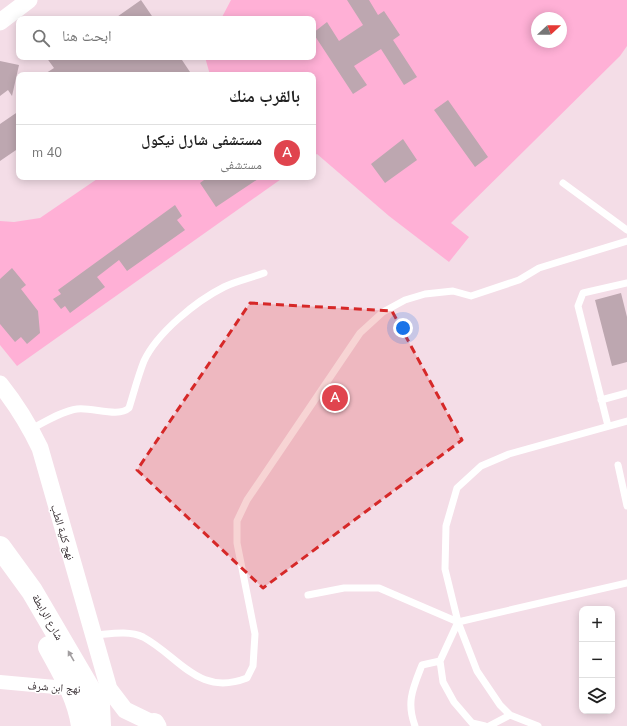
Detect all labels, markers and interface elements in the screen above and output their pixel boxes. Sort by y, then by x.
north arrow [531,12,567,48]
search box [16,16,316,60]
text: ابحث هنا [62,26,112,46]
icon: search [30,27,52,49]
text: بالقرب منك [229,85,300,108]
text: مستشفى شارل نيكول [141,130,262,150]
text: 40 m [32,144,62,162]
text: A [282,144,292,162]
text: مستشفى [220,156,262,174]
your location [393,318,413,338]
pin: A [322,383,348,413]
street label: نهج كلية الطب [47,503,78,562]
street label: شارع الرابطة [28,592,67,643]
map controls [579,606,615,714]
button: + [579,606,615,642]
button: − [579,642,615,678]
one-way arrow [67,650,74,662]
street label: نهج ابن شرف [27,678,81,697]
button: layers [579,678,615,714]

